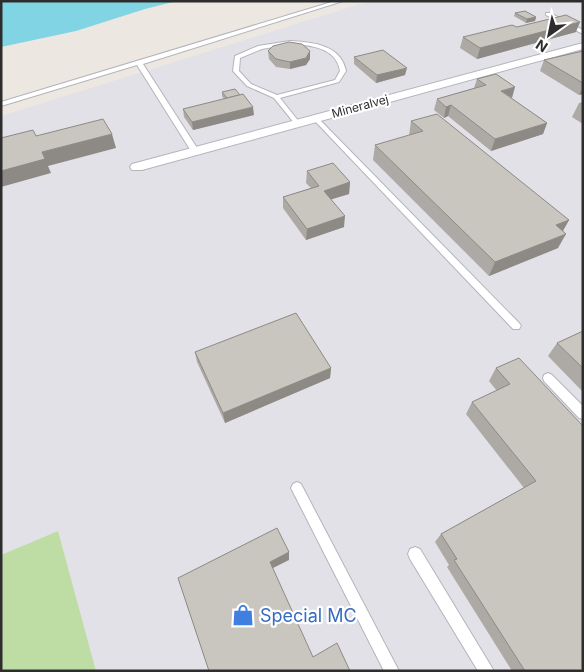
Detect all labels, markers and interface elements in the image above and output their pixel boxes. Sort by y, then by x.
north arrow [524,10,574,60]
text: N [533,36,551,56]
street label: Mineralvej [330,91,390,121]
shop icon: Special MC [230,602,256,628]
place label: Special MC [260,605,357,626]

